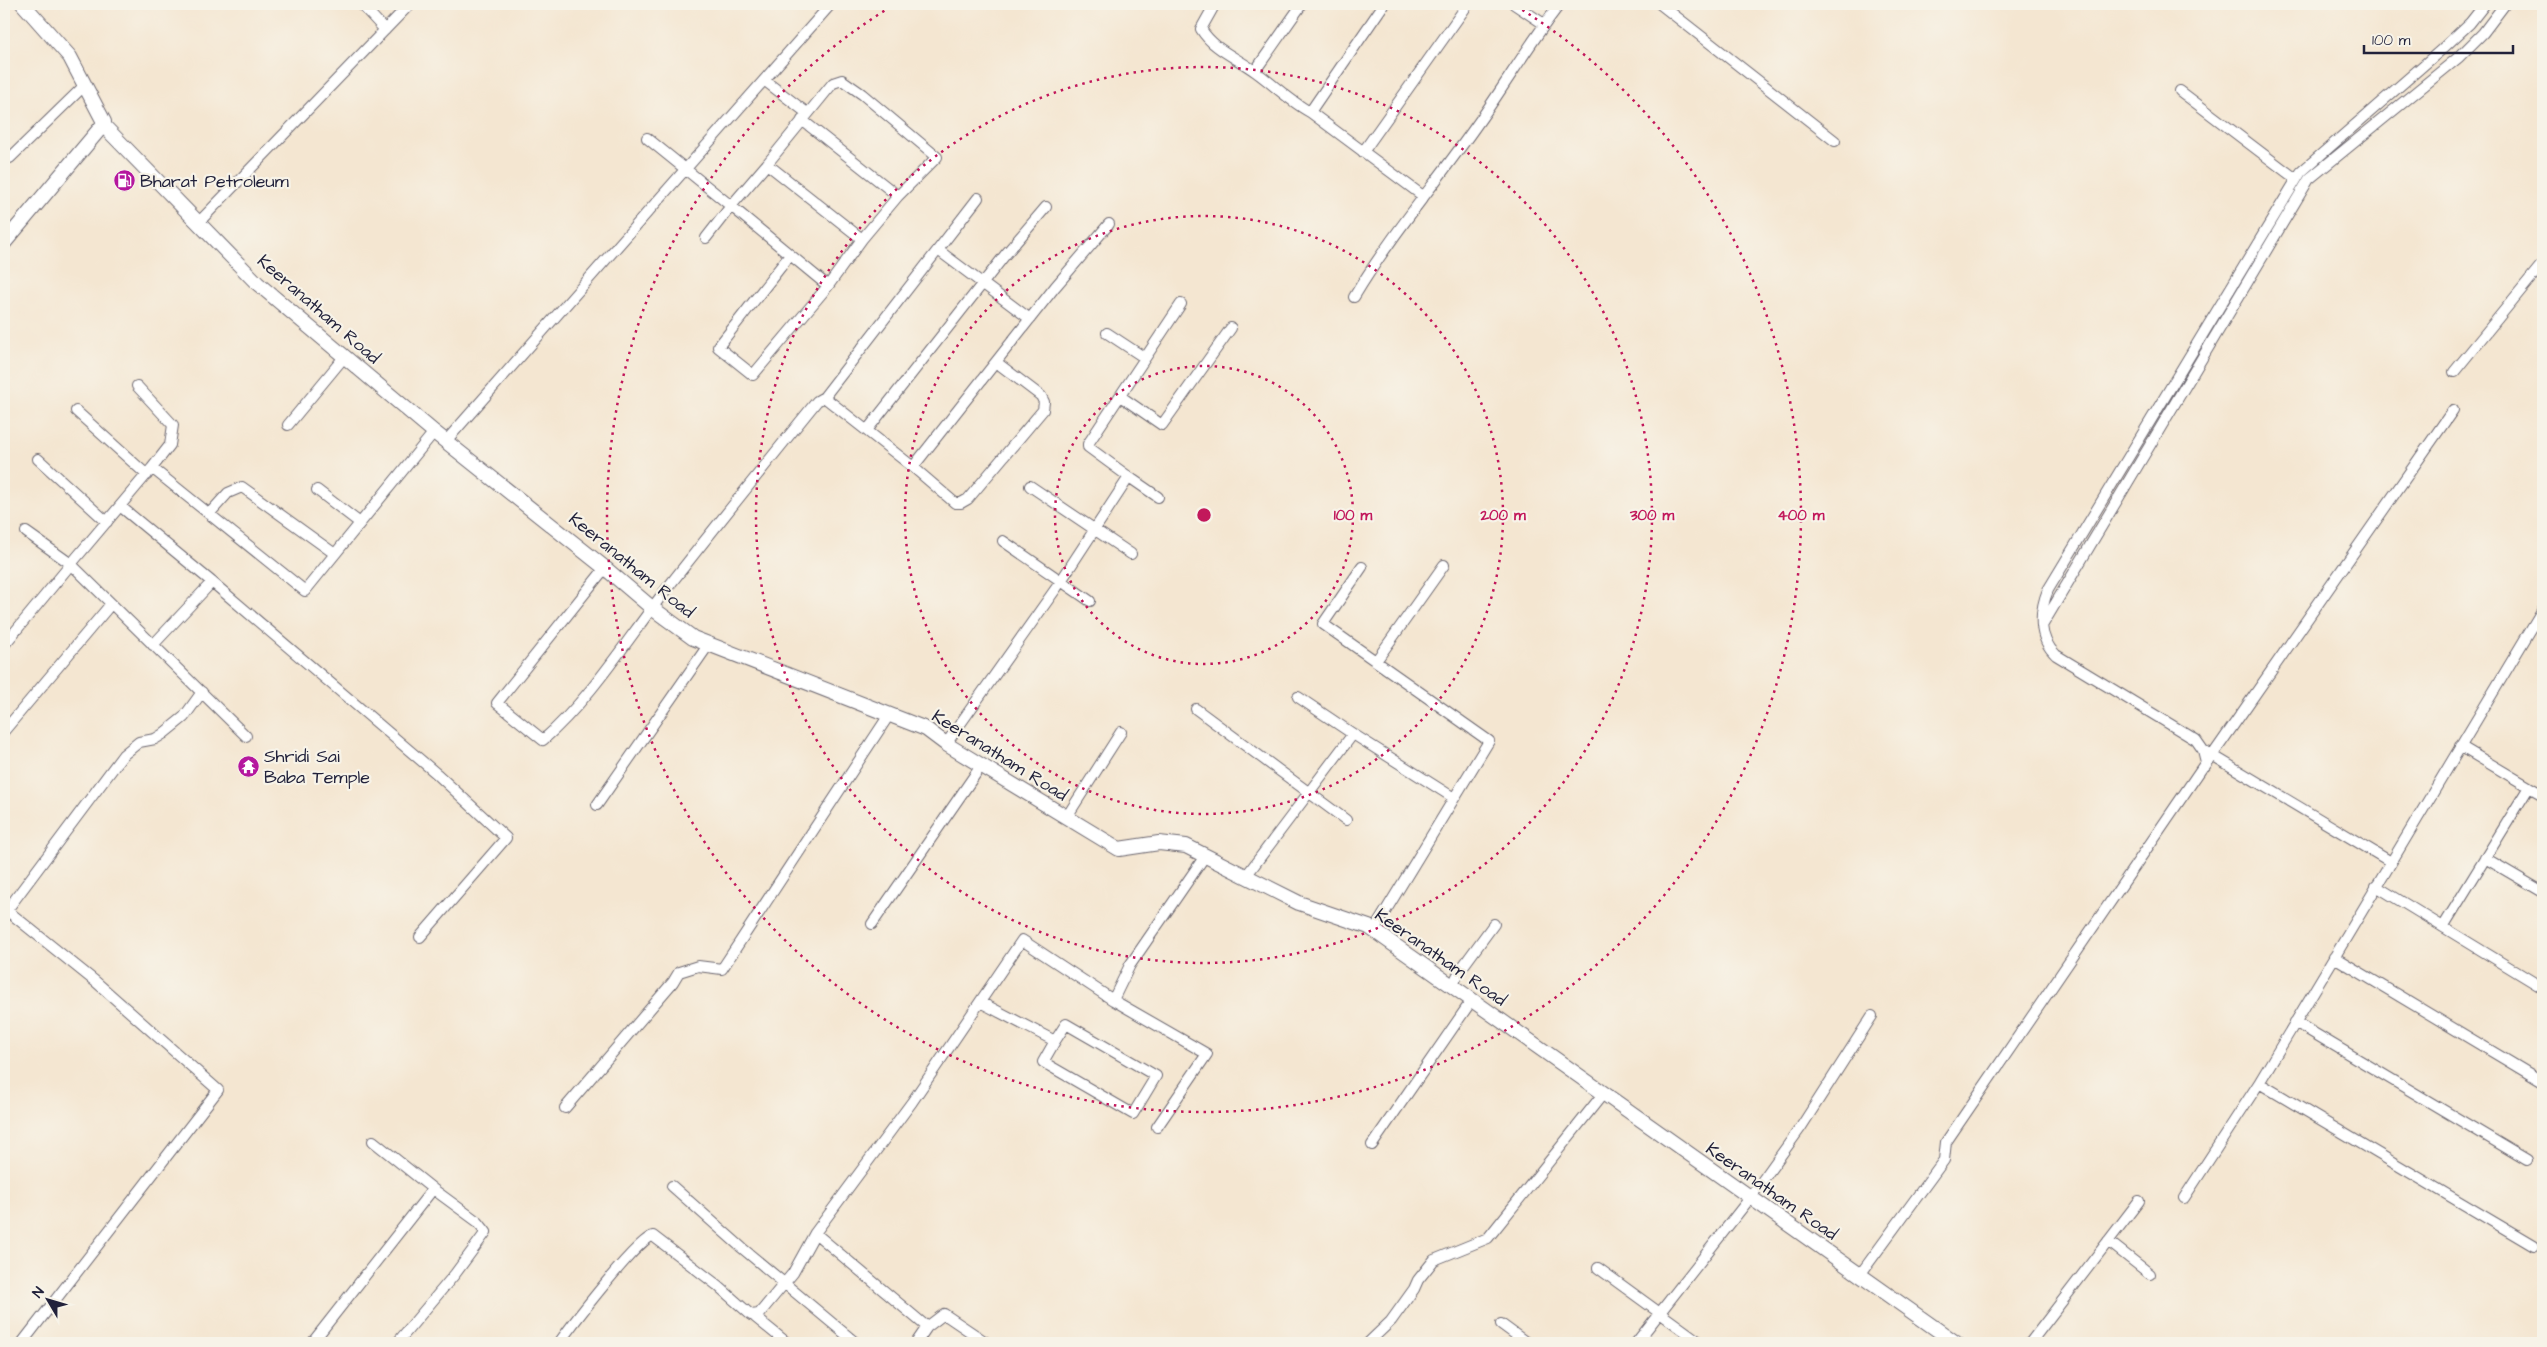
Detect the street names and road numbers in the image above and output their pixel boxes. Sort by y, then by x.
street label: Keeranatham Road [252,249,386,370]
street label: Keeranatham Road [563,507,700,624]
street label: Keeranatham Road [927,704,1072,807]
street label: Keeranatham Road [1370,903,1512,1012]
street label: Keeranatham Road [1701,1137,1843,1246]

